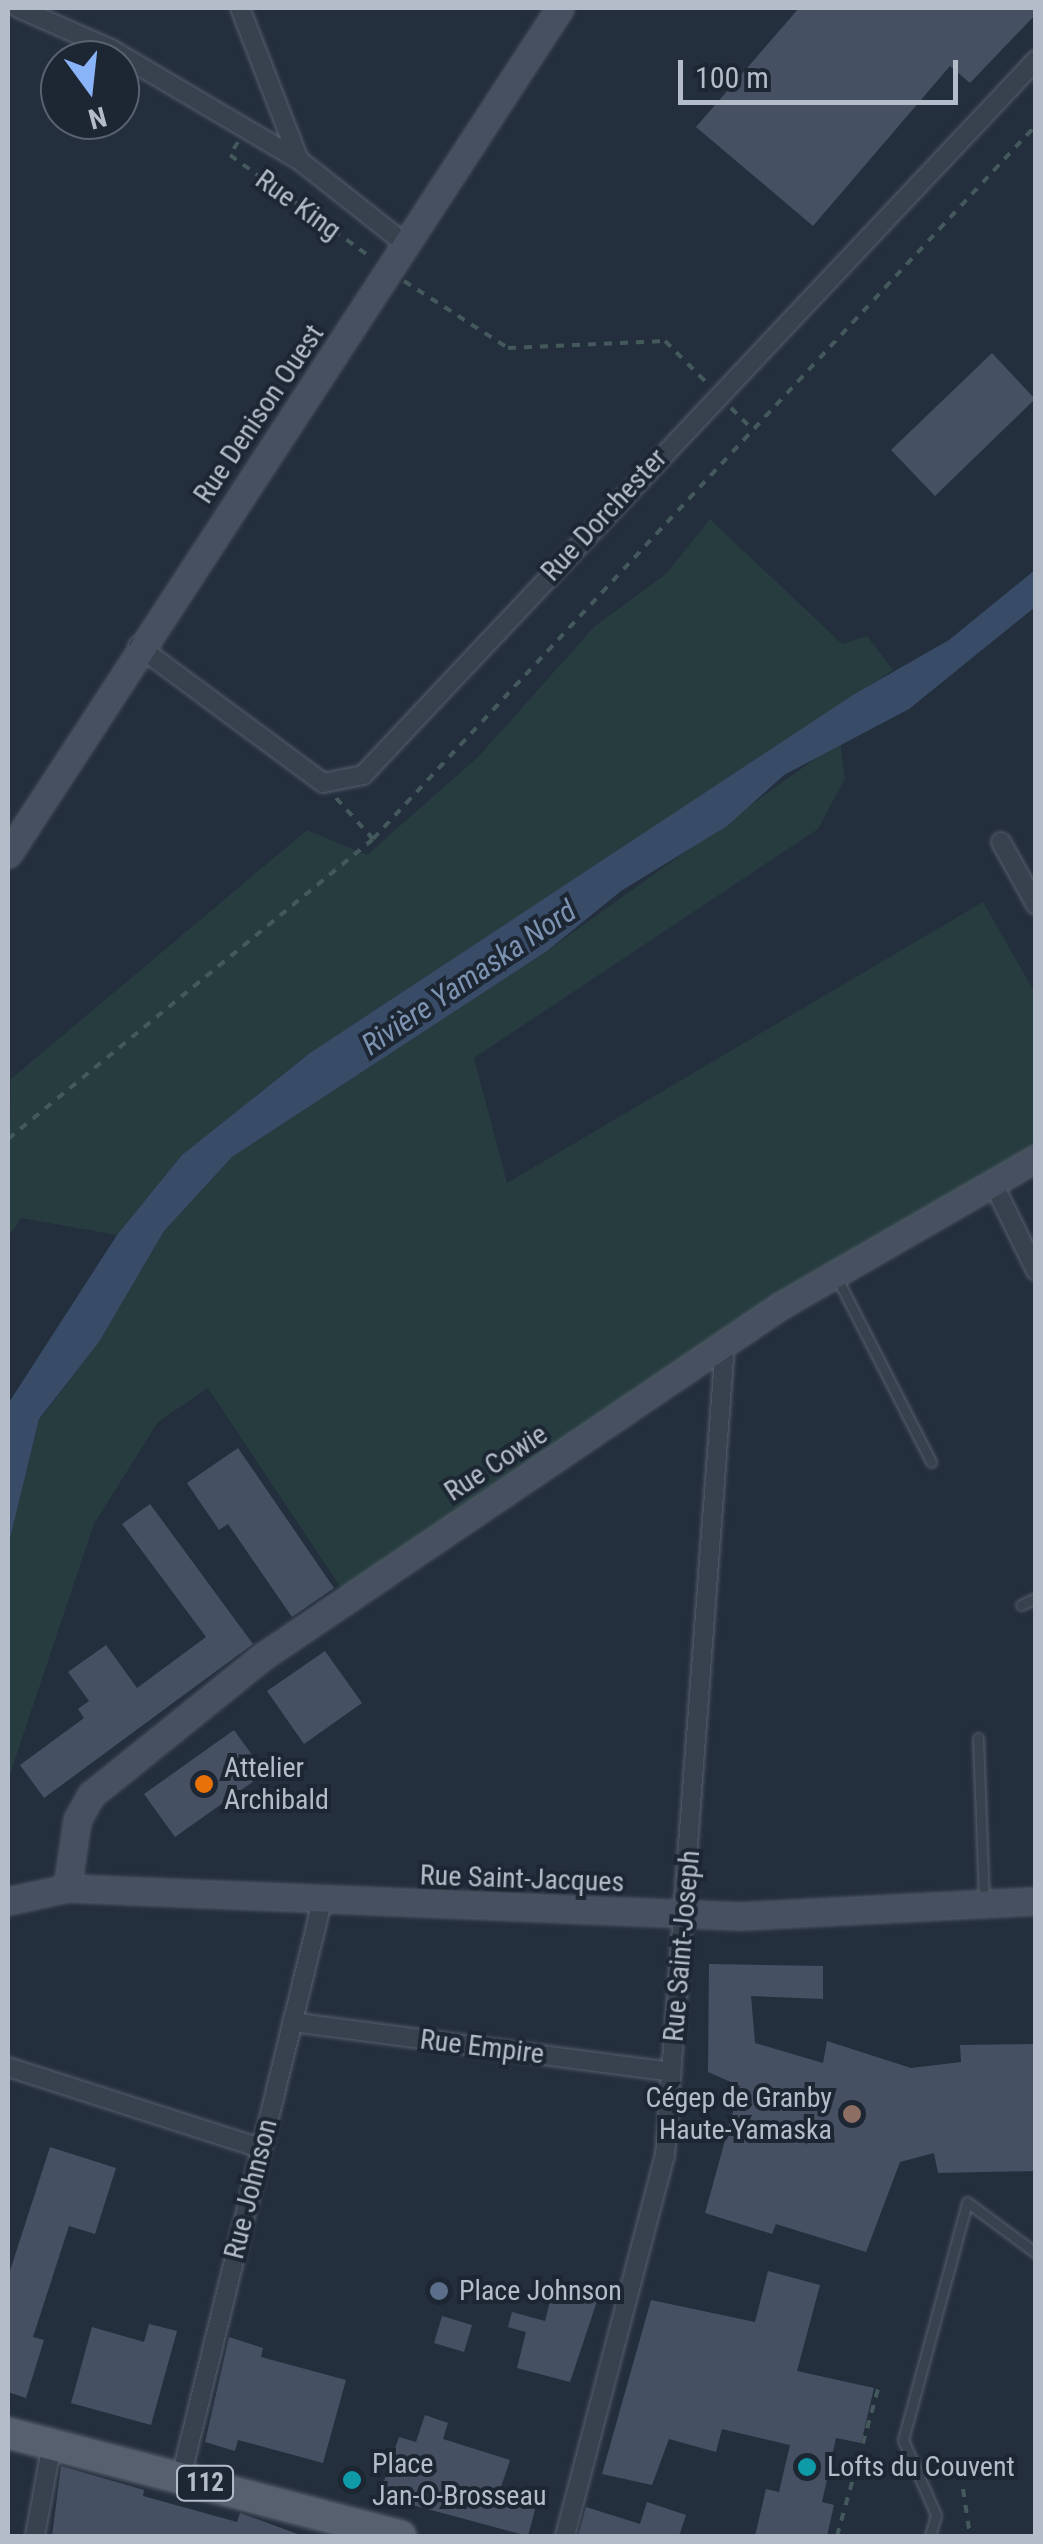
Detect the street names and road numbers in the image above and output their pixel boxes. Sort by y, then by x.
street label: Rue King [249,163,347,247]
street label: Rue Denison Ouest [187,318,331,510]
street label: Rue Dorchester [534,442,674,588]
street label: Rue Cowie [438,1417,554,1509]
street label: Rue Saint-Joseph [657,1849,707,2043]
street label: Rue Saint-Jacques [419,1859,625,1899]
street label: Rue Empire [418,2023,546,2071]
street label: Rue Johnson [217,2116,285,2262]
road number: 112 [175,2463,235,2503]

